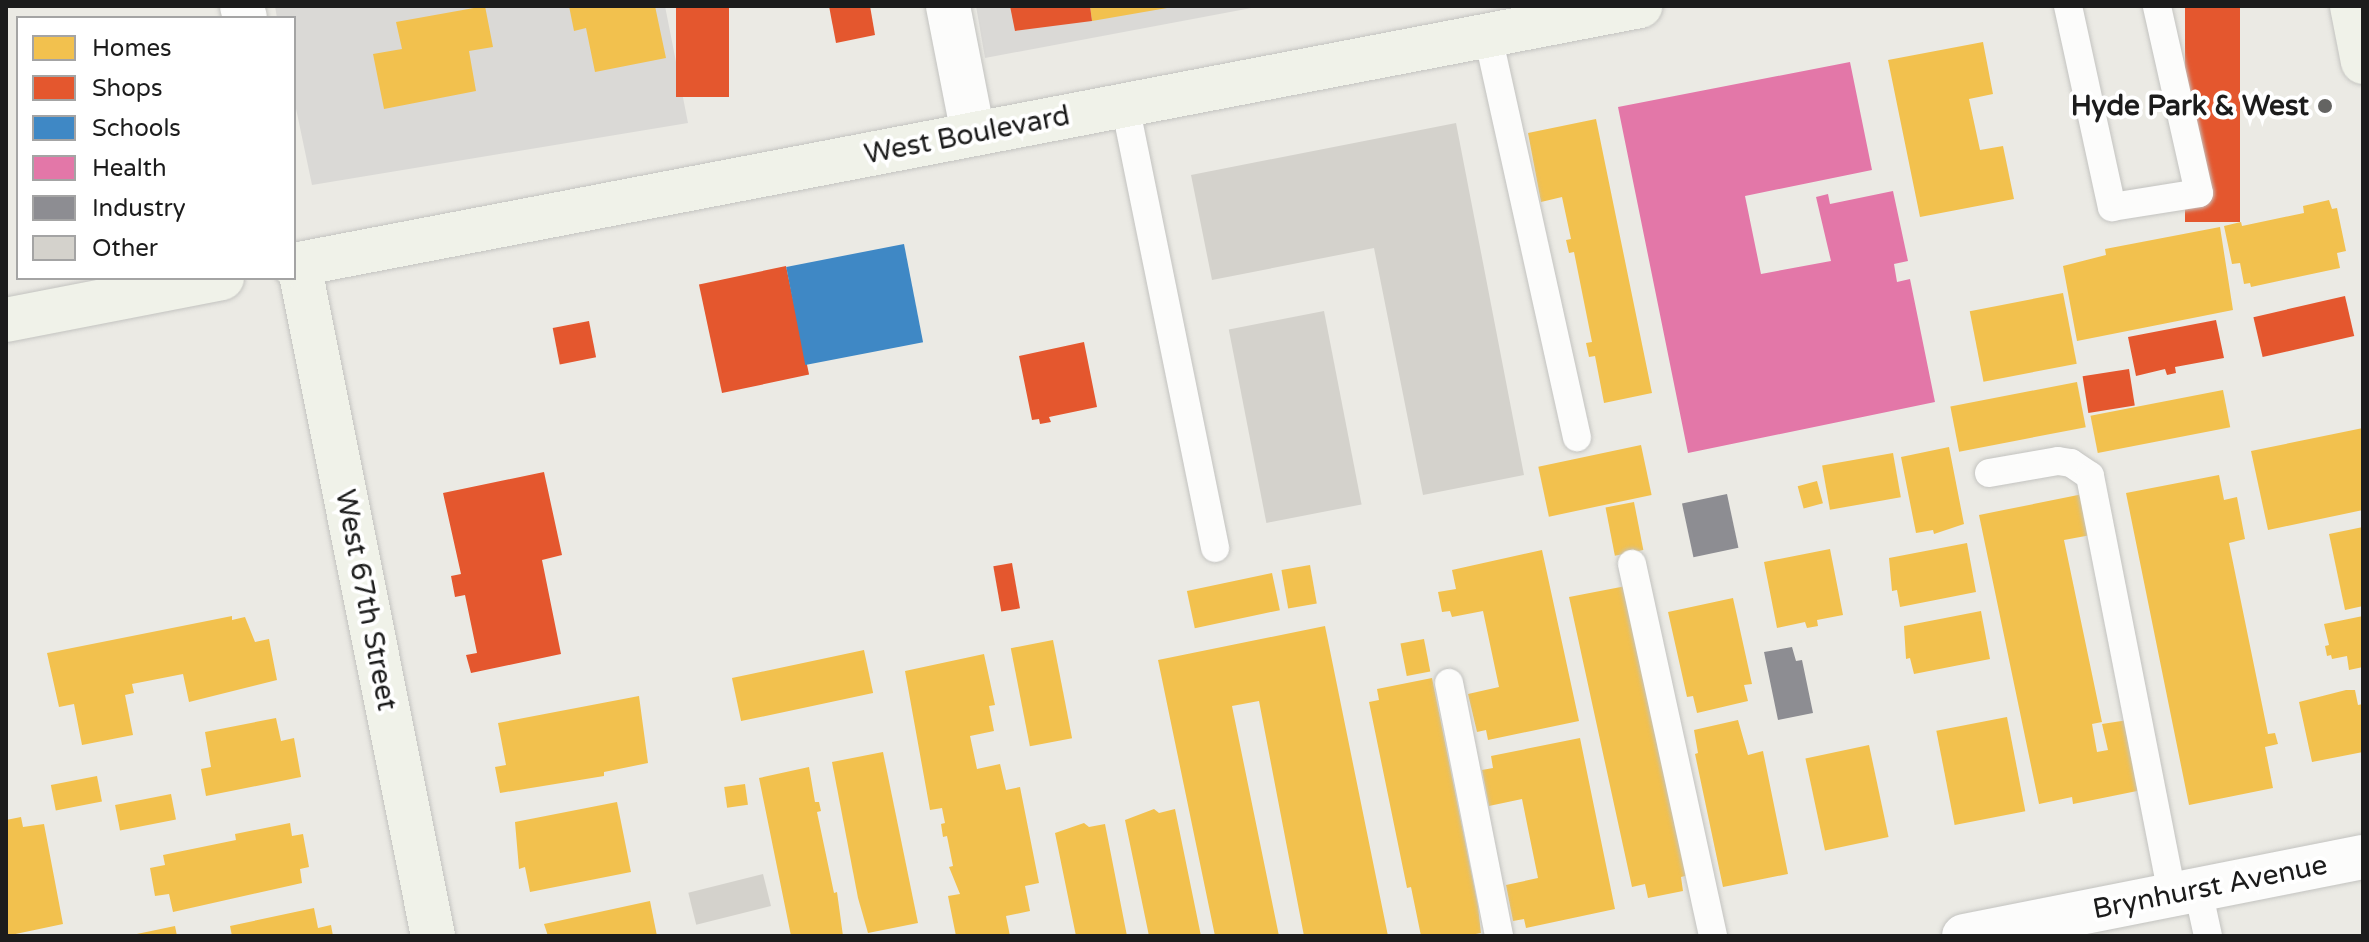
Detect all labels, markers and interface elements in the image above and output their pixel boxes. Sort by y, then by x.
legend [16,16,296,280]
text: Homes [92,34,172,63]
text: Shops [92,74,162,103]
place label: Hyde Park & West [2071,89,2309,123]
marker: Hyde Park & West [2316,97,2334,115]
street label: West Boulevard [861,99,1073,171]
text: Schools [92,114,181,143]
text: Health [92,154,167,183]
text: Industry [92,194,186,223]
text: Other [92,234,158,263]
street label: West 67th Street [328,487,404,713]
street label: Brynhurst Avenue [2090,848,2330,926]

